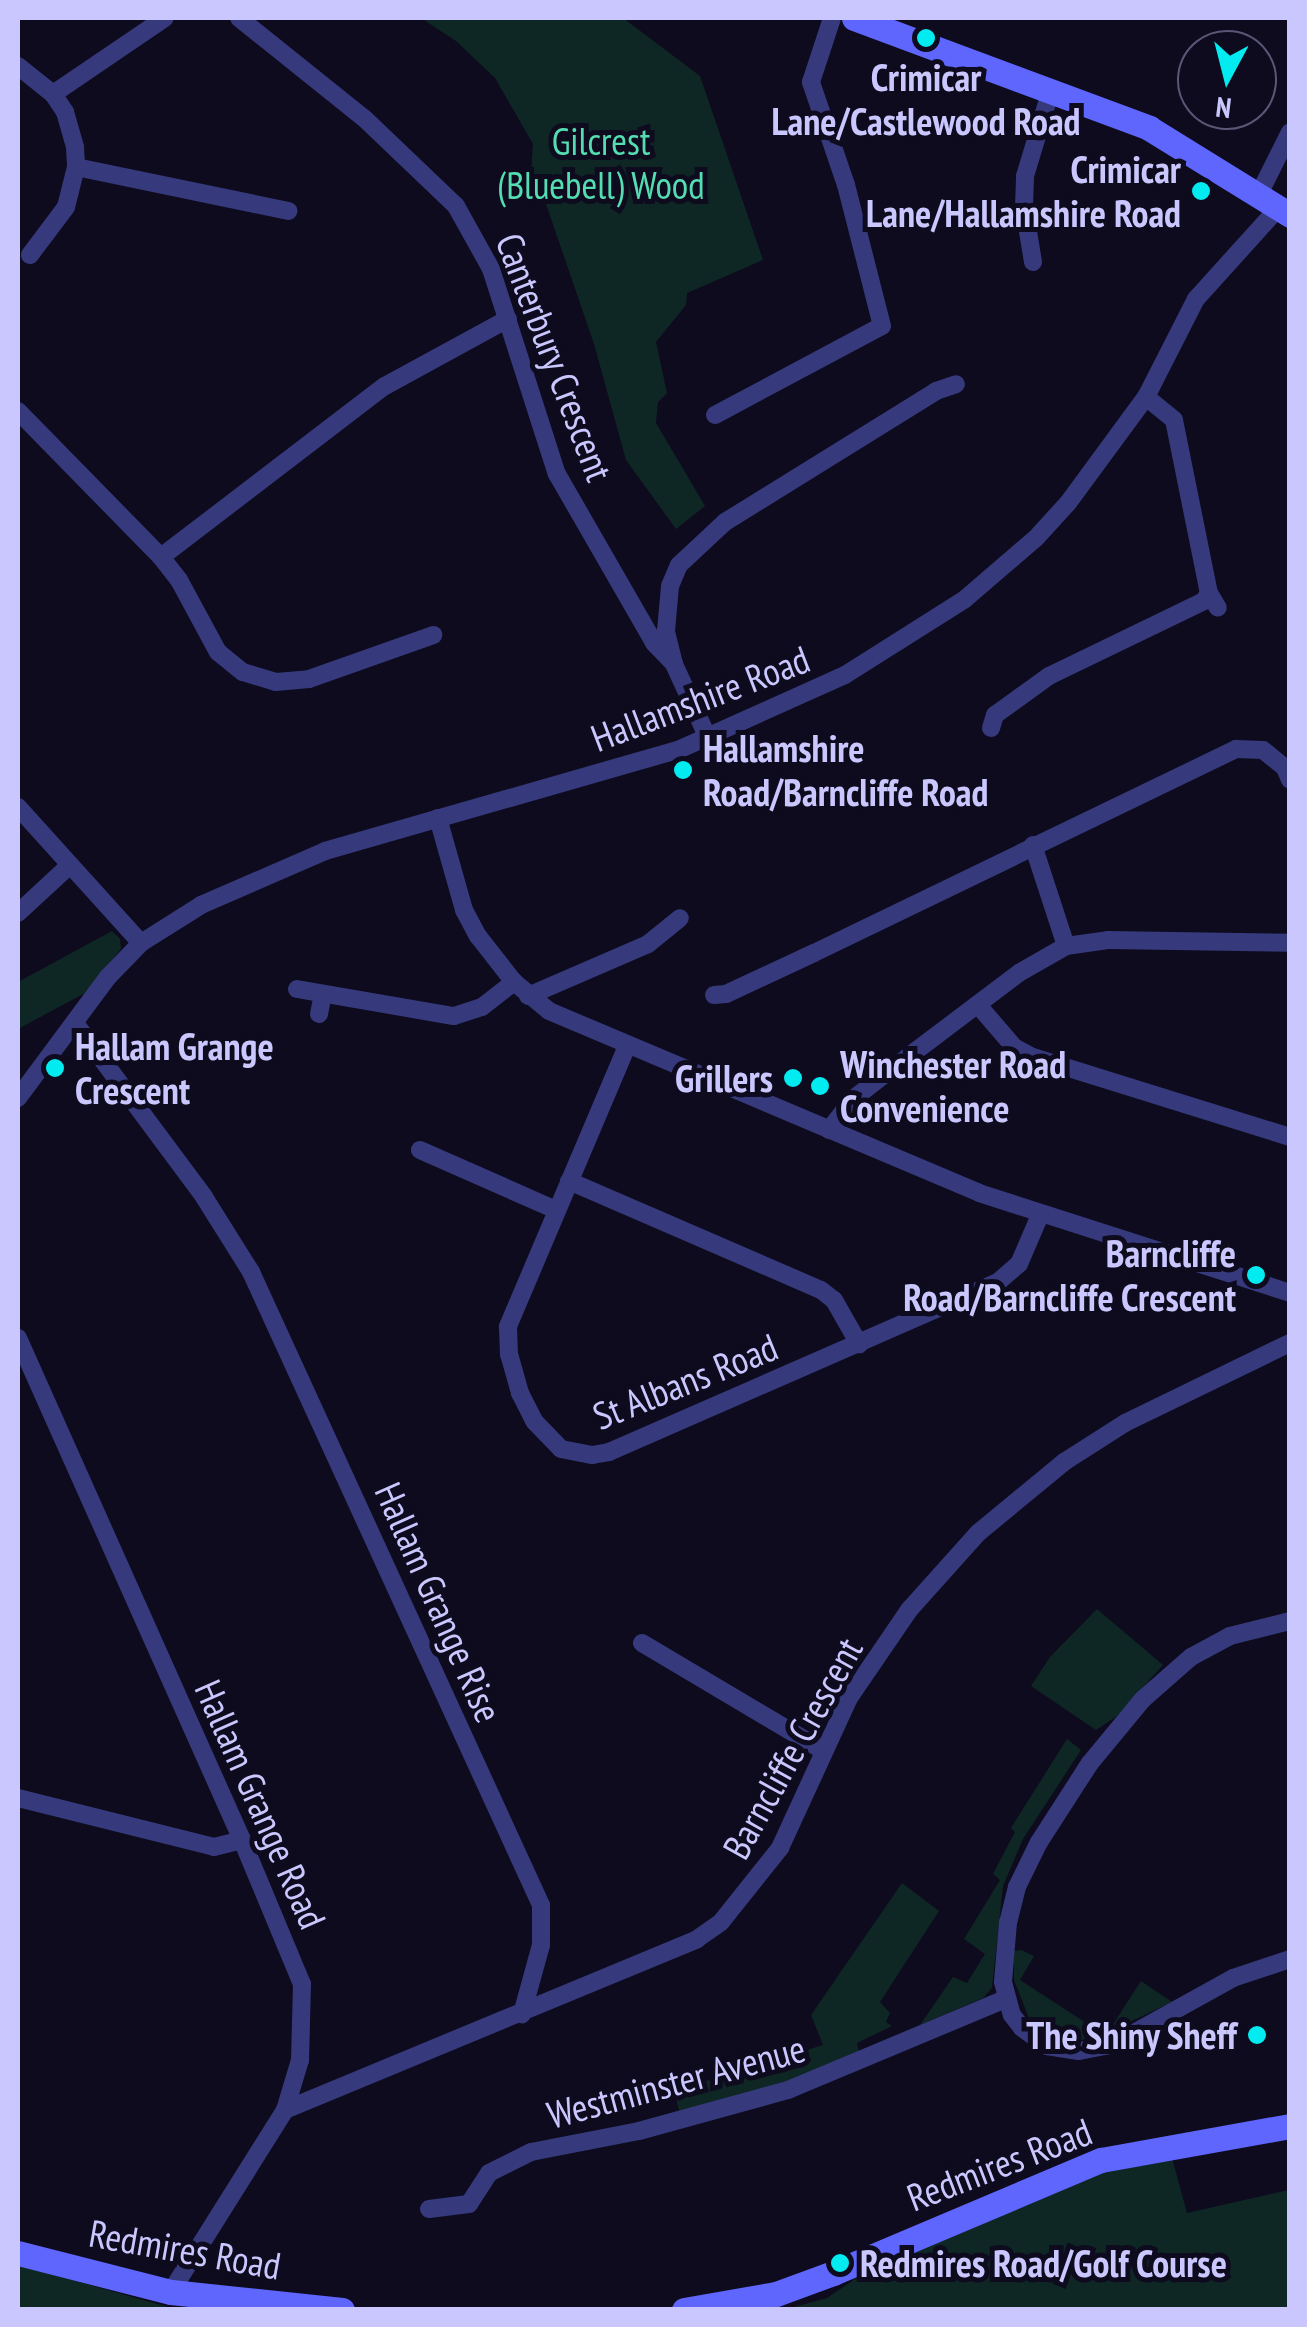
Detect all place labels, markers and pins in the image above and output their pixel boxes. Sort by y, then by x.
marker: Crimicar Lane/Castlewood Road [915,27,937,49]
place label: Crimicar Lane/Castlewood Road [771,54,1081,143]
place label: Crimicar Lane/Hallamshire Road [866,146,1181,235]
marker: Crimicar Lane/Hallamshire Road [1190,180,1212,202]
place label: Hallamshire Road/Barncliffe Road [703,725,988,814]
marker: Hallamshire Road/Barncliffe Road [672,759,694,781]
place label: Hallam Grange Crescent [75,1023,274,1112]
place label: Winchester Road Convenience [840,1041,1066,1130]
place label: Grillers [675,1055,773,1101]
marker: Hallam Grange Crescent [44,1057,66,1079]
marker: Grillers [782,1067,804,1089]
marker: Winchester Road Convenience [809,1075,831,1097]
place label: Barncliffe Road/Barncliffe Crescent [903,1230,1236,1320]
marker: Barncliffe Road/Barncliffe Crescent [1245,1264,1267,1286]
place label: The Shiny Sheff [1025,2012,1237,2058]
marker: The Shiny Sheff [1246,2024,1268,2046]
place label: Redmires Road/Golf Course [860,2240,1227,2286]
marker: Redmires Road/Golf Course [829,2252,851,2274]

